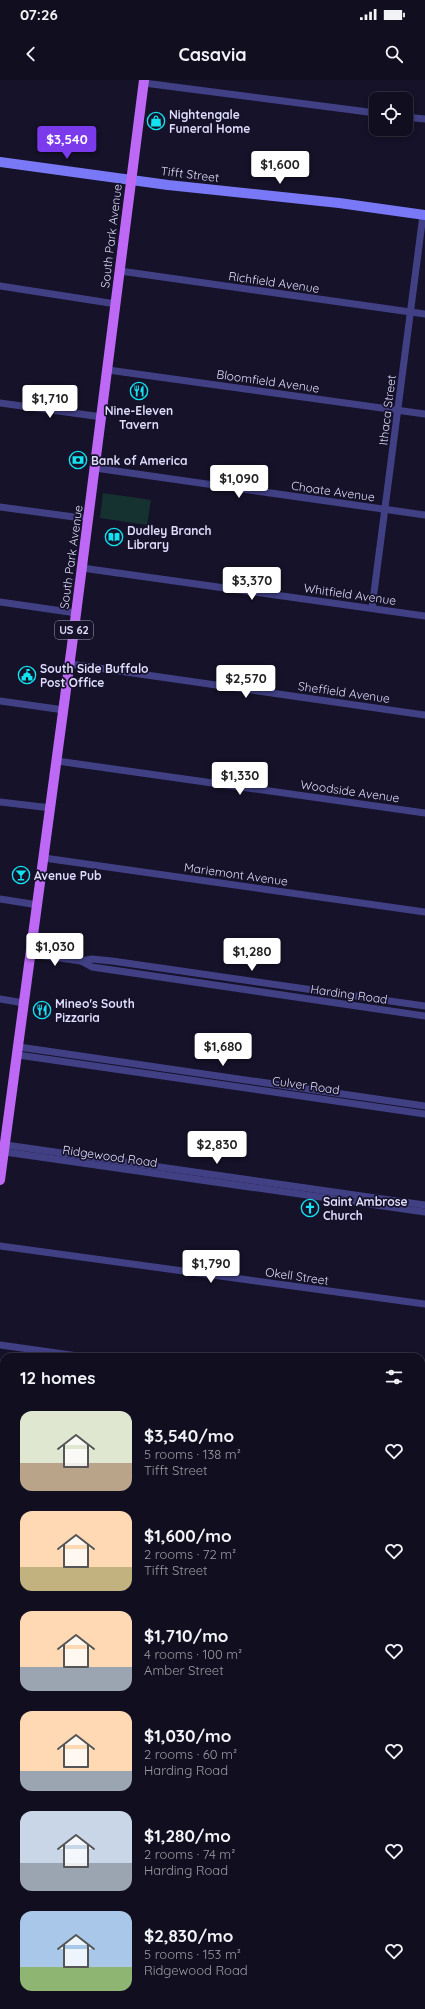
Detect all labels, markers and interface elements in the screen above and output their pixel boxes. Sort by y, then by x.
text: 07:26 [20,5,58,24]
icon: back [20,43,42,65]
text: Casavia [178,43,247,66]
icon: search [383,43,405,65]
map controls [369,92,413,136]
button: locate [369,92,413,136]
place label: Nightengale Funeral Home [169,107,250,136]
shop icon: Nightengale Funeral Home [146,111,166,131]
pin: $3,540 [34,126,100,160]
text: $3,540 [46,131,88,147]
pin: $1,600 [247,151,313,185]
text: $1,600 [260,156,300,172]
street label: Tifft Street [160,163,220,185]
street label: South Park Avenue [97,183,125,289]
street label: Richfield Avenue [228,268,321,296]
street label: Bloomfield Avenue [216,366,321,396]
street label: Ithaca Street [375,374,399,446]
restaurant icon: Nine-Eleven Tavern [129,381,149,401]
pin: $1,710 [17,385,83,419]
text: $1,710 [31,390,69,406]
place label: Nine-Eleven Tavern [105,403,173,432]
bank icon: Bank of America [68,450,88,470]
place label: Bank of America [91,453,187,468]
pin: $1,090 [206,465,272,499]
text: $1,090 [219,470,259,486]
street label: Choate Avenue [290,478,376,504]
street label: South Park Avenue [56,504,86,610]
place label: Dudley Branch Library [127,523,212,552]
library icon: Dudley Branch Library [104,527,124,547]
pin: $3,370 [219,567,285,601]
text: $3,370 [232,572,272,588]
street label: Whitfield Avenue [303,580,397,608]
road number: US 62 [55,621,93,639]
place label: South Side Buffalo Post Office [40,661,149,690]
public building icon: South Side Buffalo Post Office [17,665,37,685]
pin: $2,570 [213,665,279,699]
text: $2,570 [225,670,267,686]
street label: Sheffield Avenue [297,678,391,706]
pin: $1,330 [207,762,273,796]
text: $1,330 [221,767,259,783]
street label: Woodside Avenue [300,777,401,805]
street label: Mariemont Avenue [183,859,289,889]
bar icon: Avenue Pub [11,865,31,885]
place label: Avenue Pub [34,868,102,883]
pin: $1,030 [22,933,88,967]
text: $1,030 [35,938,75,954]
pin: $1,280 [219,938,285,972]
text: $1,280 [233,943,271,959]
street label: Harding Road [310,981,388,1007]
place label: Mineo's South Pizzaria [55,996,135,1025]
restaurant icon: Mineo's South Pizzaria [32,1000,52,1020]
pin: $1,680 [190,1033,256,1067]
text: $1,680 [204,1038,242,1054]
street label: Culver Road [271,1073,341,1097]
pin: $2,830 [184,1131,250,1165]
text: $2,830 [197,1136,237,1152]
street label: Ridgewood Road [62,1142,158,1170]
place label: Saint Ambrose Church [323,1194,408,1223]
church icon: Saint Ambrose Church [300,1198,320,1218]
pin: $1,790 [178,1250,244,1284]
text: $1,790 [192,1255,230,1271]
street label: Okell Street [264,1264,330,1288]
icon: filters [383,1366,405,1388]
text: 12 homes [20,1367,96,1388]
text: $3,540/mo [144,1425,234,1446]
icon: home [52,1427,100,1475]
icon: heart [383,1440,405,1462]
text: 5 rooms · 138 m² [144,1446,241,1462]
text: Tifft Street [144,1462,207,1478]
text: $1,600/mo [144,1525,232,1546]
icon: home [52,1527,100,1575]
icon: heart [383,1540,405,1562]
text: 2 rooms · 72 m² [144,1546,236,1562]
text: Tifft Street [144,1562,207,1578]
text: $1,710/mo [144,1625,228,1646]
icon: home [52,1627,100,1675]
icon: heart [383,1640,405,1662]
text: 4 rooms · 100 m² [144,1646,242,1662]
text: Amber Street [144,1662,224,1678]
text: $1,030/mo [144,1725,231,1746]
icon: home [52,1727,100,1775]
icon: heart [383,1740,405,1762]
text: 2 rooms · 60 m² [144,1746,237,1762]
text: Harding Road [144,1762,228,1778]
text: $1,280/mo [144,1825,231,1846]
icon: home [52,1827,100,1875]
icon: heart [383,1840,405,1862]
text: 2 rooms · 74 m² [144,1846,235,1862]
text: Harding Road [144,1862,228,1878]
text: $2,830/mo [144,1925,233,1946]
icon: home [52,1927,100,1975]
icon: heart [383,1940,405,1962]
text: 5 rooms · 153 m² [144,1946,241,1962]
text: Ridgewood Road [144,1962,248,1978]

